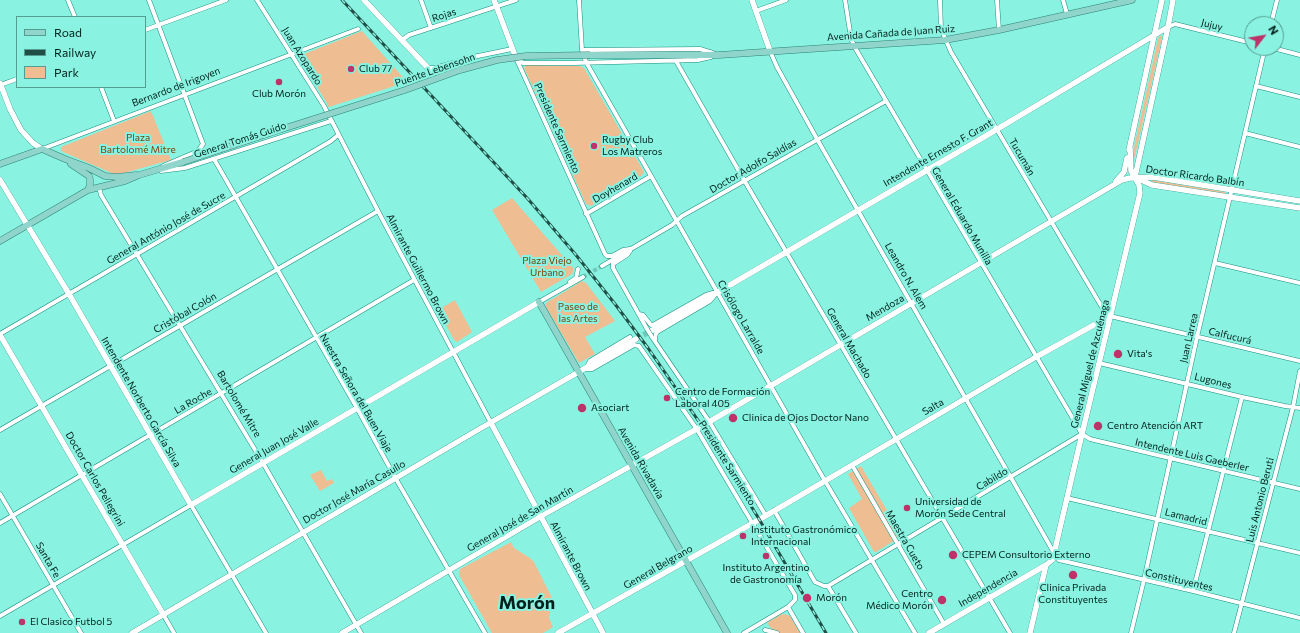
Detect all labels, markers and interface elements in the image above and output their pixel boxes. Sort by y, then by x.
street label: Rojas [430,5,458,25]
legend [16,16,146,88]
north arrow [1244,16,1284,56]
street label: Jujuy [1200,17,1224,33]
street label: Avenida Cañada de Juan Ruiz [827,23,955,43]
text: N [1266,23,1282,37]
text: Road [54,25,82,39]
street label: Juan Azopardo [279,25,325,87]
text: Railway [54,45,96,59]
street label: Puente Lebensohn [393,51,477,89]
place label: Club 77 [359,63,392,75]
marker: Club 77 [346,64,356,74]
text: Park [54,65,79,79]
street label: Bernardo de Irigoyen [130,65,222,109]
marker: Club Morón [274,77,284,87]
street label: Presidente Sarmiento [532,81,582,175]
place label: Club Morón [252,88,306,100]
street label: Intendente Ernesto F. Grant [881,117,995,189]
street label: General Tomás Guido [192,119,288,161]
park label: Plaza Bartolomé Mitre [100,132,176,156]
place label: Rugby Club Los Matreros [602,134,662,158]
street label: Doctor Adolfo Saldías [707,136,799,196]
street label: Tucumán [1006,136,1038,178]
marker: Rugby Club Los Matreros [589,141,599,151]
street label: Doctor Ricardo Balbín [1145,163,1245,189]
street label: General Eduardo Munilla [929,165,995,267]
street label: Doyhenard [590,170,640,206]
street label: General António José de Sucre [105,189,227,267]
street label: Almirante Guillermo Brown [384,212,452,326]
street label: Leandro N. Alem [882,241,930,311]
park label: Plaza Viejo Urbano [522,255,572,278]
street label: Crisólogo Larralde [715,278,767,356]
street label: Cristóbal Colón [151,290,219,336]
street label: Mendoza [864,292,906,324]
street label: General Miguel de Azcuénaga [1068,298,1112,430]
park label: Paseo de las Artes [558,301,598,324]
street label: General Machado [824,306,874,380]
street label: Juan Larrea [1177,312,1201,364]
street label: Calfucurá [1207,325,1253,347]
street label: Nuestra Señora del Buen Viaje [317,332,395,454]
street label: Intendente Norberto García Silva [99,335,183,469]
marker: Vita's [1112,348,1124,360]
place label: Vita's [1127,348,1152,360]
street label: Bartolomé Mitre [214,369,264,439]
street label: Lugones [1193,371,1233,391]
street label: La Roche [172,386,214,416]
place label: Centro de Formación Laboral 405 [675,386,770,410]
marker: Centro de Formación Laboral 405 [662,393,672,403]
street label: Salta [920,396,946,418]
marker: Asociart [576,402,588,414]
place label: Asociart [591,402,629,414]
marker: Clinica de Ojos Doctor Nano [727,412,739,424]
place label: Clinica de Ojos Doctor Nano [742,412,869,424]
street label: General Juan José Valle [227,416,321,476]
street label: Presidente Sarmiento [696,418,758,508]
marker: Centro Atención ART [1092,420,1104,432]
place label: Centro Atención ART [1107,420,1203,432]
street label: Avenida Rivadavia [615,425,667,501]
street label: Doctor Carlos Pellegrini [63,430,127,528]
street label: Intendente Luis Gaeberler [1134,436,1250,474]
street label: Luis Antonio Beruti [1244,456,1276,544]
street label: Doctor José María Casullo [301,458,407,526]
street label: Cabildo [974,465,1010,493]
street label: General José de San Martín [465,484,575,554]
place label: Universidad de Morón Sede Central [915,496,1006,520]
marker: Universidad de Morón Sede Central [902,503,912,513]
street label: Lamadrid [1164,506,1208,528]
street label: Maestra Cueto [883,508,927,572]
street label: Almirante Brown [548,519,594,593]
place label: Instituto Gastronómico Internacional [751,524,857,548]
marker: Instituto Gastronómico Internacional [738,531,748,541]
street label: Santa Fe [33,540,63,580]
street label: General Belgrano [621,542,695,592]
marker: CEPEM Consultorio Externo [947,549,959,561]
place label: CEPEM Consultorio Externo [962,549,1090,561]
marker: Instituto Argentino de Gastronomía [761,551,771,561]
place label: Instituto Argentino de Gastronomía [723,562,809,586]
street label: Independencia [956,566,1020,610]
street label: Constituyentes [1144,566,1214,594]
marker: Clinica Privada Constituyentes [1067,569,1079,581]
place label: Clinica Privada Constituyentes [1038,582,1108,606]
place label: Centro Médico Morón [866,588,933,612]
district label: Morón [499,592,555,614]
marker: Morón [801,592,813,604]
place label: Morón [816,592,847,604]
marker: Centro Médico Morón [936,594,948,606]
place label: El Clasico Futbol 5 [30,616,112,628]
marker: El Clasico Futbol 5 [17,617,27,627]

